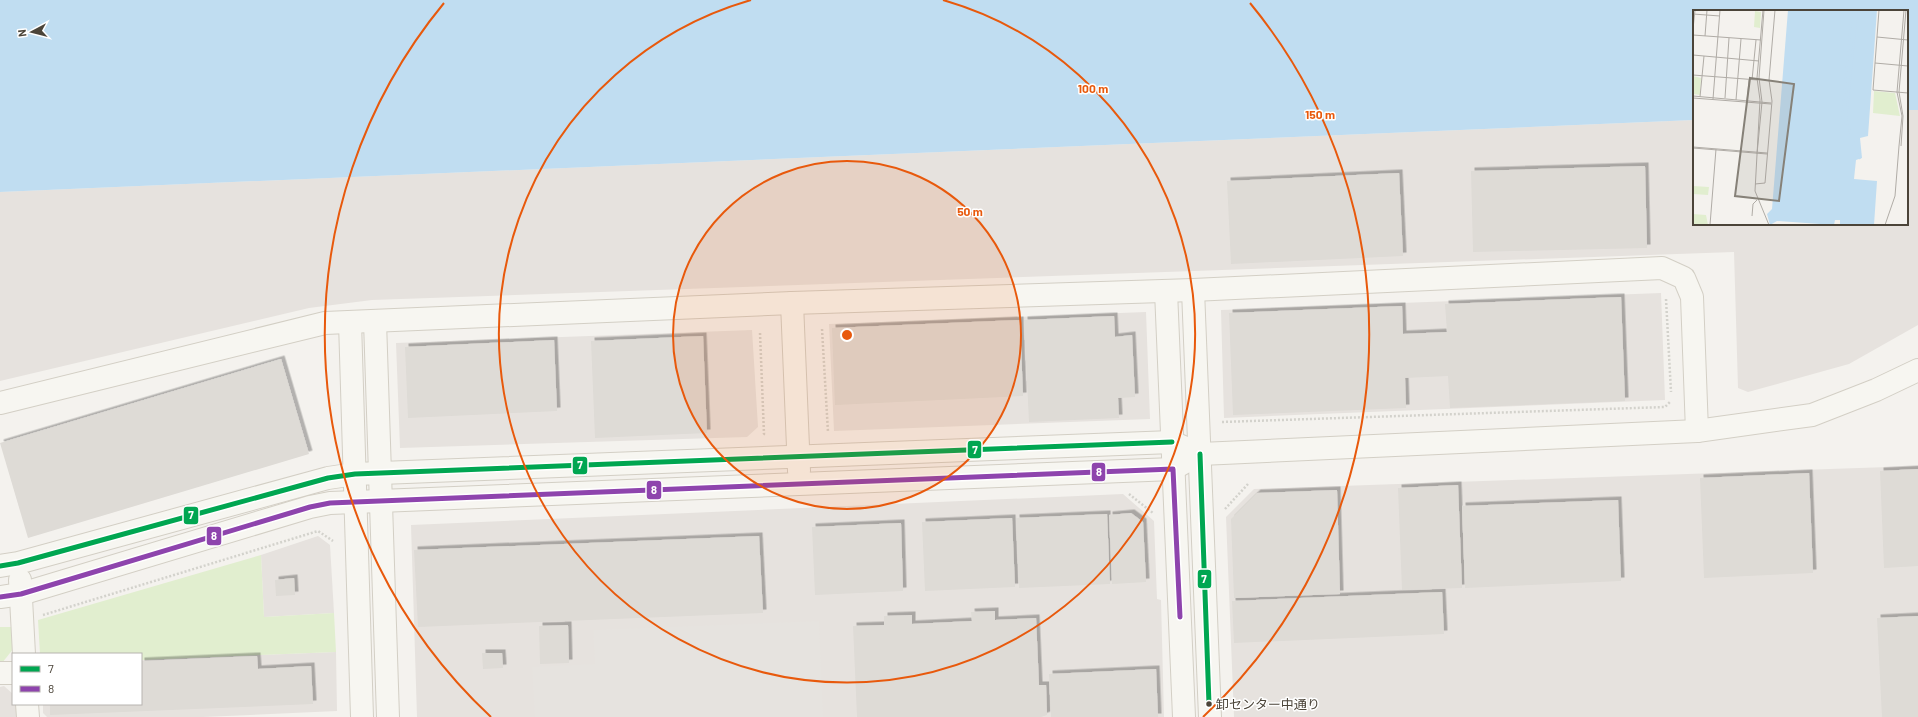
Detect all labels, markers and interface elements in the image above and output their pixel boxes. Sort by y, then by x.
inset map [1693,10,1908,225]
north arrow [12,12,52,52]
text: N [15,29,28,38]
text: 100 m [1078,81,1108,95]
text: 150 m [1305,107,1335,121]
text: 50 m [957,204,983,218]
centre of rings [840,328,854,342]
line badge: 7 [967,440,982,459]
text: 7 [972,443,978,456]
line badge: 7 [572,456,588,475]
text: 7 [577,458,583,471]
line badge: 8 [1091,462,1106,482]
text: 8 [1096,465,1102,478]
line badge: 8 [646,480,662,500]
text: 8 [651,483,657,496]
line badge: 7 [183,506,199,525]
text: 7 [188,508,194,521]
line badge: 8 [206,526,222,546]
text: 8 [211,529,217,542]
line badge: 7 [1197,569,1212,589]
text: 7 [1201,572,1207,585]
legend [12,653,142,705]
text: 7 [48,661,54,675]
text: 8 [48,681,54,695]
place label: 卸センター中通り [1215,696,1320,712]
marker: 卸センター中通り [1204,699,1214,709]

